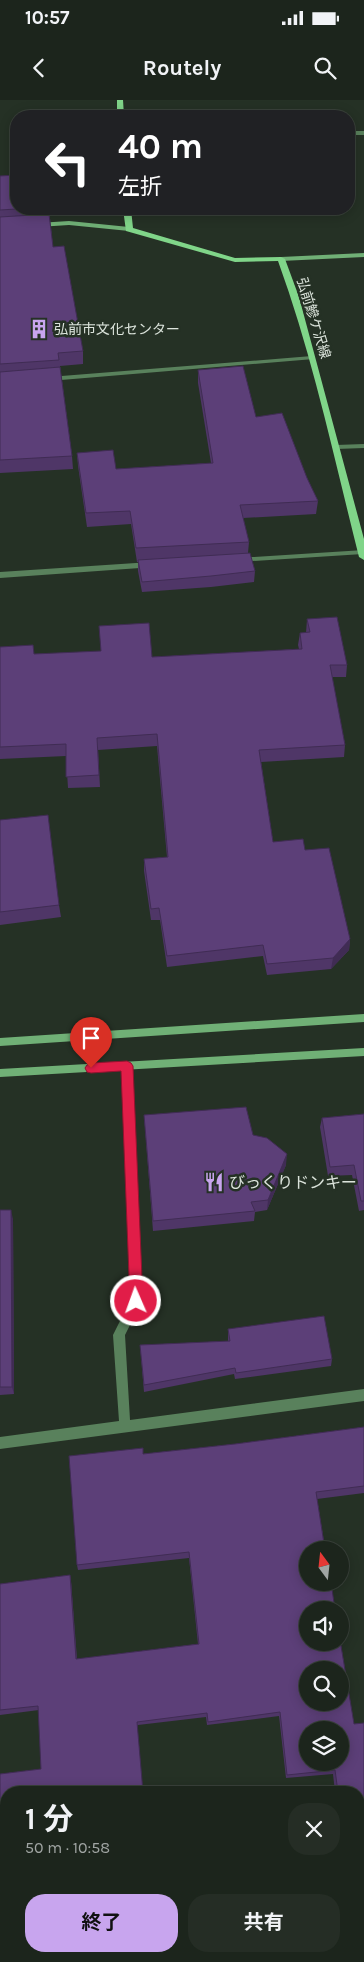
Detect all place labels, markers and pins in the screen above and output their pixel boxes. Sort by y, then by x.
building icon: 弘前市文化センター [28,318,50,340]
place label: 弘前市文化センター [54,321,180,338]
pin [70,1017,112,1068]
restaurant icon: びっくりドンキー [203,1171,225,1193]
place label: びっくりドンキー [229,1173,357,1192]

